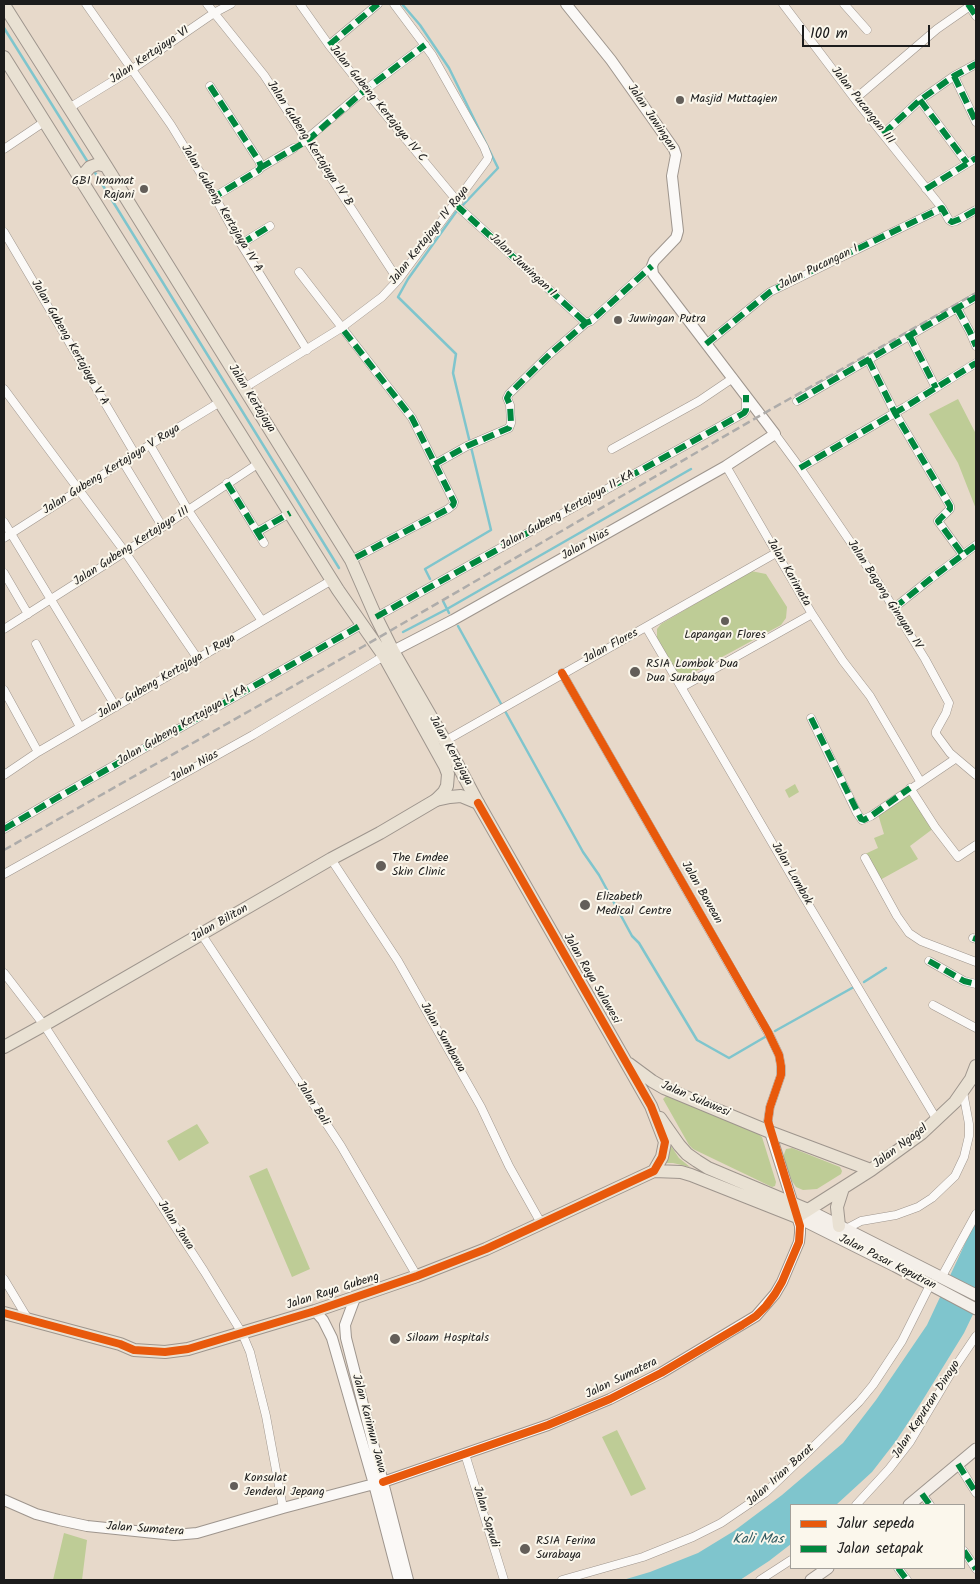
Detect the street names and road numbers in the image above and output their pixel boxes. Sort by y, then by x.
street label: Jalan Kertajaya VI [108,24,192,88]
street label: Jalan Gubeng Kertajaya IV C [325,43,429,165]
street label: Jalan Pucangan III [827,64,897,148]
street label: Jalan Gubeng Kertajaya IV B [263,79,355,209]
street label: Jalan Juwingan [623,82,679,154]
street label: Jalan Gubeng Kertajaya IV A [177,143,265,275]
street label: Jalan Kertajaya IV Raya [387,184,473,288]
street label: Jalan Juwingan I [486,231,558,301]
street label: Jalan Pucangan I [777,242,861,294]
street label: Jalan Gubeng Kertajaya V A [27,278,111,408]
street label: Jalan Kertajaya [224,362,278,436]
street label: Jalan Gubeng Kertajaya V Raya [41,422,183,518]
street label: Jalan Gubeng Kertajaya II-KA [498,468,638,554]
street label: Jalan Gubeng Kertajaya III [71,504,193,590]
street label: Jalan Nias [559,526,613,564]
street label: Jalan Karimata [763,536,813,610]
street label: Jalan Bagong Ginayan IV [843,538,925,652]
street label: Jalan Flores [581,627,641,667]
street label: Jalan Gubeng Kertajaya I Raya [96,632,238,722]
street label: Jalan Gubeng Kertajaya I-KA [115,683,251,769]
street label: Jalan Kertajaya [425,714,475,788]
street label: Jalan Nias [168,748,222,786]
street label: Jalan Lombok [767,840,815,908]
street label: Jalan Bawean [677,859,725,927]
street label: Jalan Biliton [189,902,251,946]
street label: Jalan Raya Sulawesi [559,931,623,1027]
street label: Jalan Sumbawa [416,1000,468,1076]
street label: Jalan Bali [292,1079,332,1129]
street label: Jalan Sulawesi [659,1079,731,1121]
street label: Jalan Ngagel [871,1122,931,1172]
street label: Jalan Jawa [154,1199,196,1253]
street label: Jalan Pasar Keputran [836,1232,938,1294]
street label: Jalan Raya Gubeng [285,1270,381,1314]
street label: Jalan Sumatera [584,1355,660,1403]
street label: Jalan Keputran Dinoyo [890,1358,964,1462]
street label: Jalan Karimun Jawa [348,1373,388,1475]
street label: Jalan Irian Barat [744,1442,818,1510]
street label: Jalan Sapudi [469,1485,501,1549]
street label: Jalan Sumatera [106,1520,184,1540]

